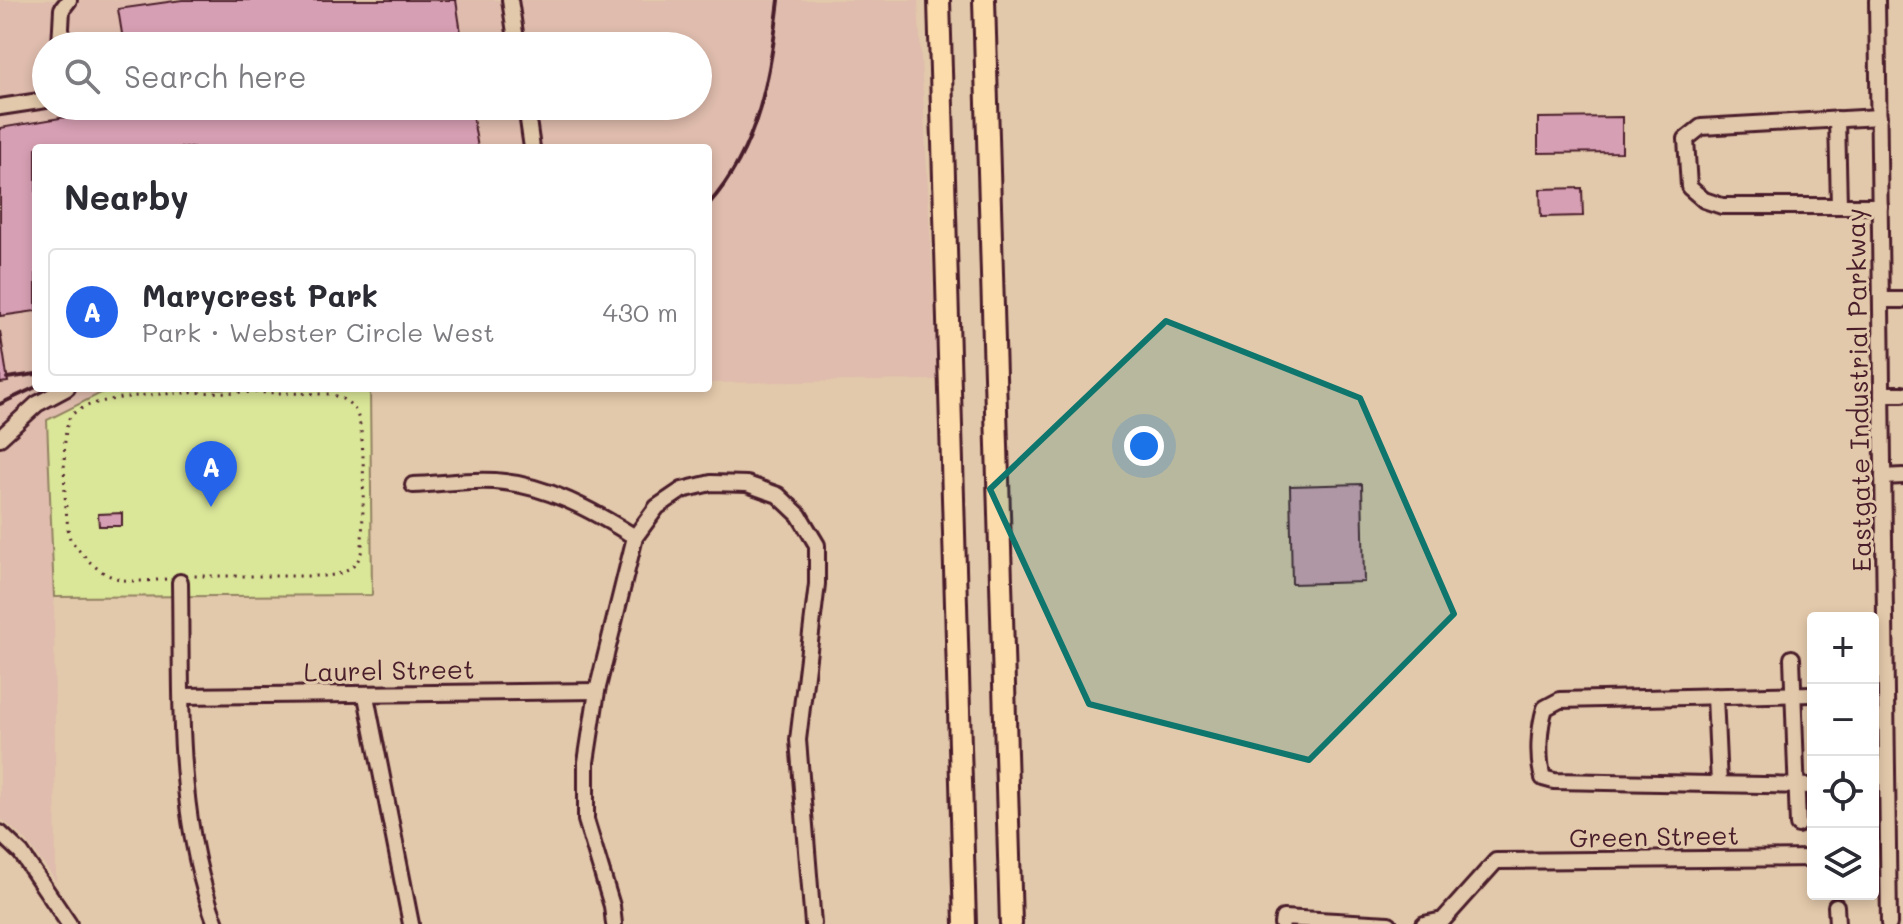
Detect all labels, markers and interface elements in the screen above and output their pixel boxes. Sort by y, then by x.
search box [32,32,712,120]
icon: search [60,54,104,98]
text: Search here [124,56,307,96]
text: Nearby [64,174,189,219]
street label: Eastgate Industrial Parkway [1838,208,1878,572]
text: Marycrest Park [142,275,378,315]
text: A [83,295,101,329]
text: 430 m [602,295,678,329]
text: Park · Webster Circle West [142,315,495,349]
your location [1124,426,1164,466]
pin: A [185,441,237,507]
map controls [1807,612,1879,900]
button: + [1807,612,1879,684]
street label: Laurel Street [303,652,475,688]
button: − [1807,684,1879,756]
button: locate [1807,756,1879,828]
street label: Green Street [1569,818,1739,854]
button: layers [1807,828,1879,900]

